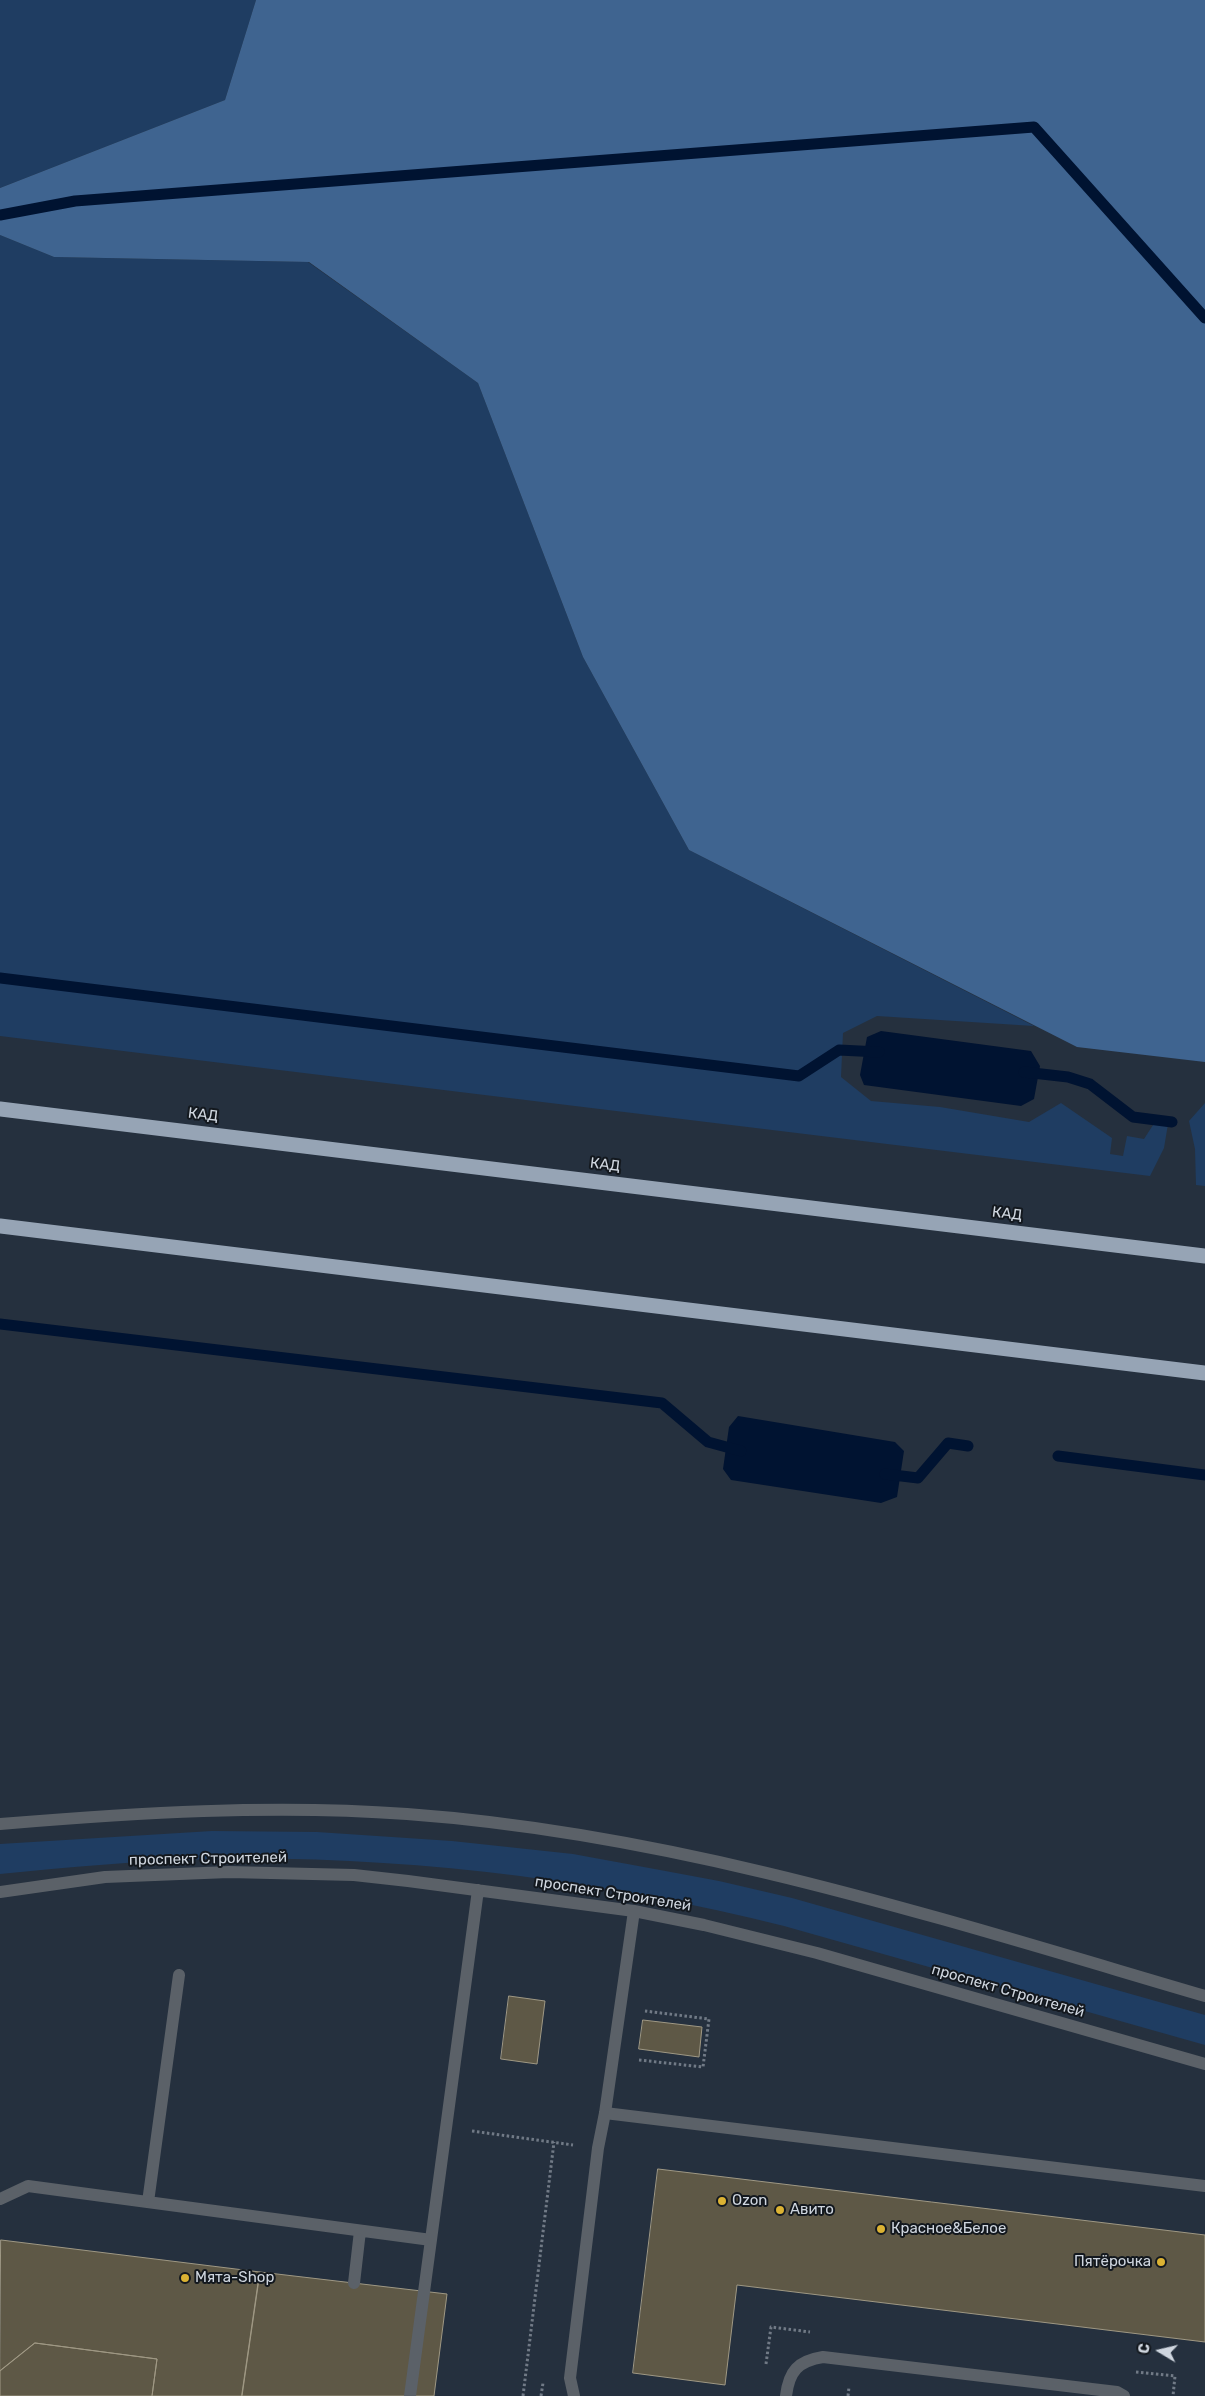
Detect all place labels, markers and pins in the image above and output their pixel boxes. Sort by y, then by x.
place label: Ozon [732,2192,767,2210]
marker: Ozon [716,2195,728,2207]
place label: Авито [790,2201,834,2219]
marker: Авито [774,2204,786,2216]
place label: Красное&Белое [891,2220,1006,2238]
marker: Красное&Белое [875,2223,887,2235]
place label: Пятёрочка [1074,2253,1151,2271]
marker: Пятёрочка [1155,2256,1167,2268]
place label: Мята-Shop [195,2269,274,2287]
marker: Мята-Shop [179,2272,191,2284]

